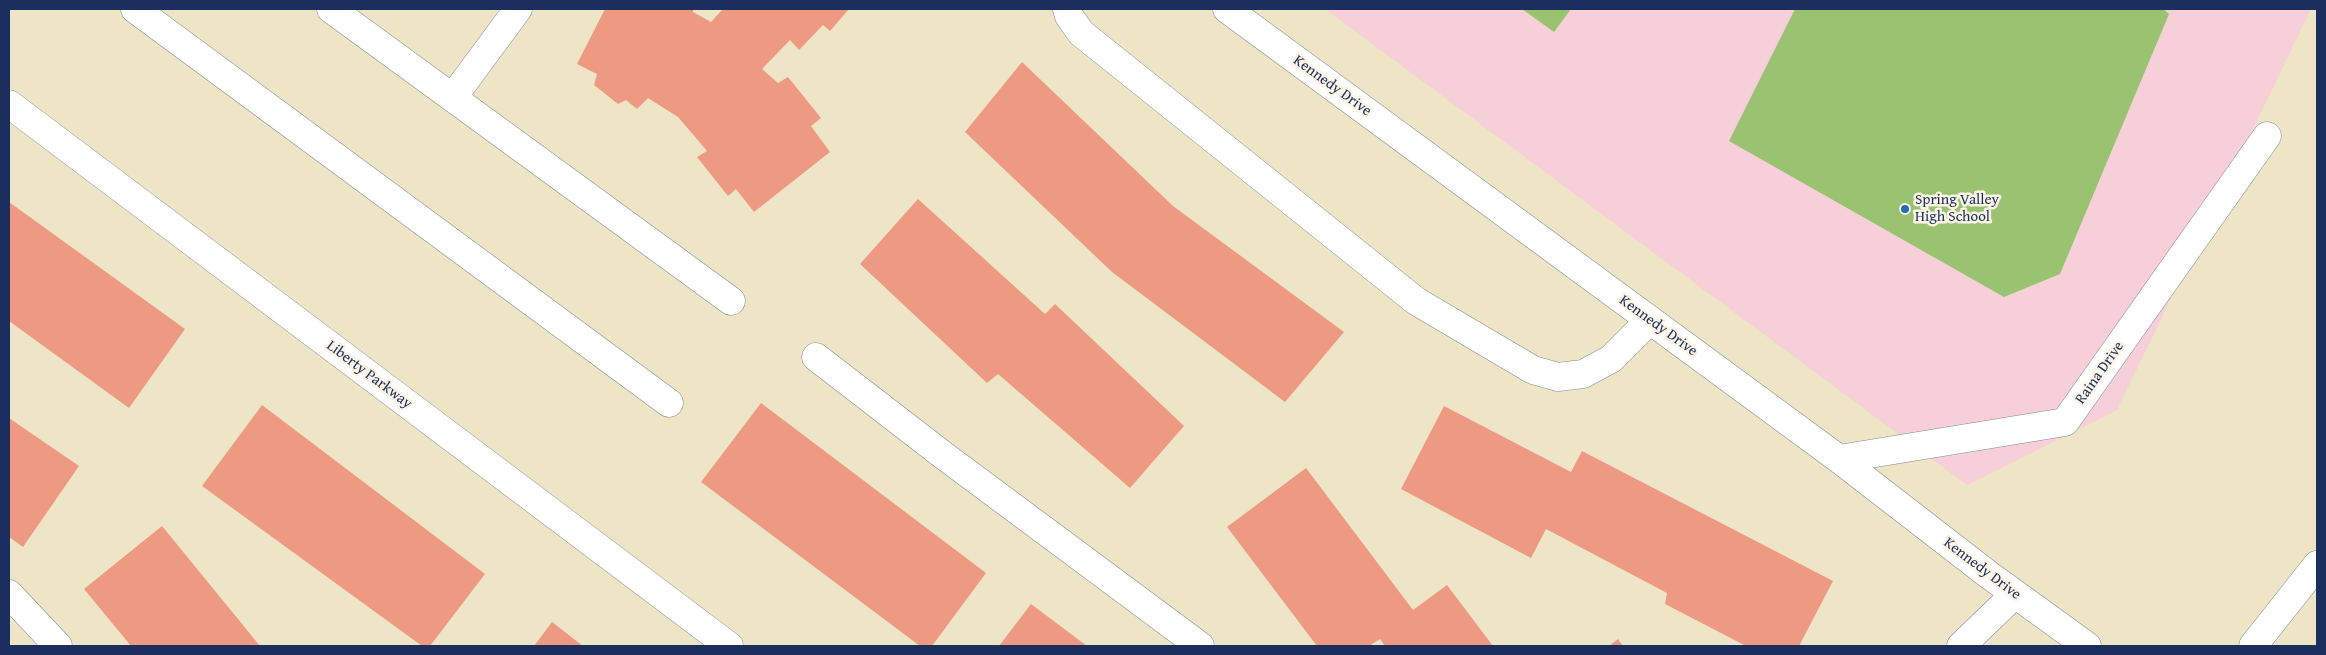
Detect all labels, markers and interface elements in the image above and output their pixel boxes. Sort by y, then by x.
street label: Kennedy Drive [1289,52,1375,120]
place label: Spring Valley High School [1915,191,1999,226]
marker: Spring Valley High School [1899,203,1911,215]
street label: Kennedy Drive [1615,292,1701,360]
street label: Liberty Parkway [323,337,415,413]
street label: Raina Drive [2072,338,2128,408]
street label: Kennedy Drive [1940,534,2024,604]

